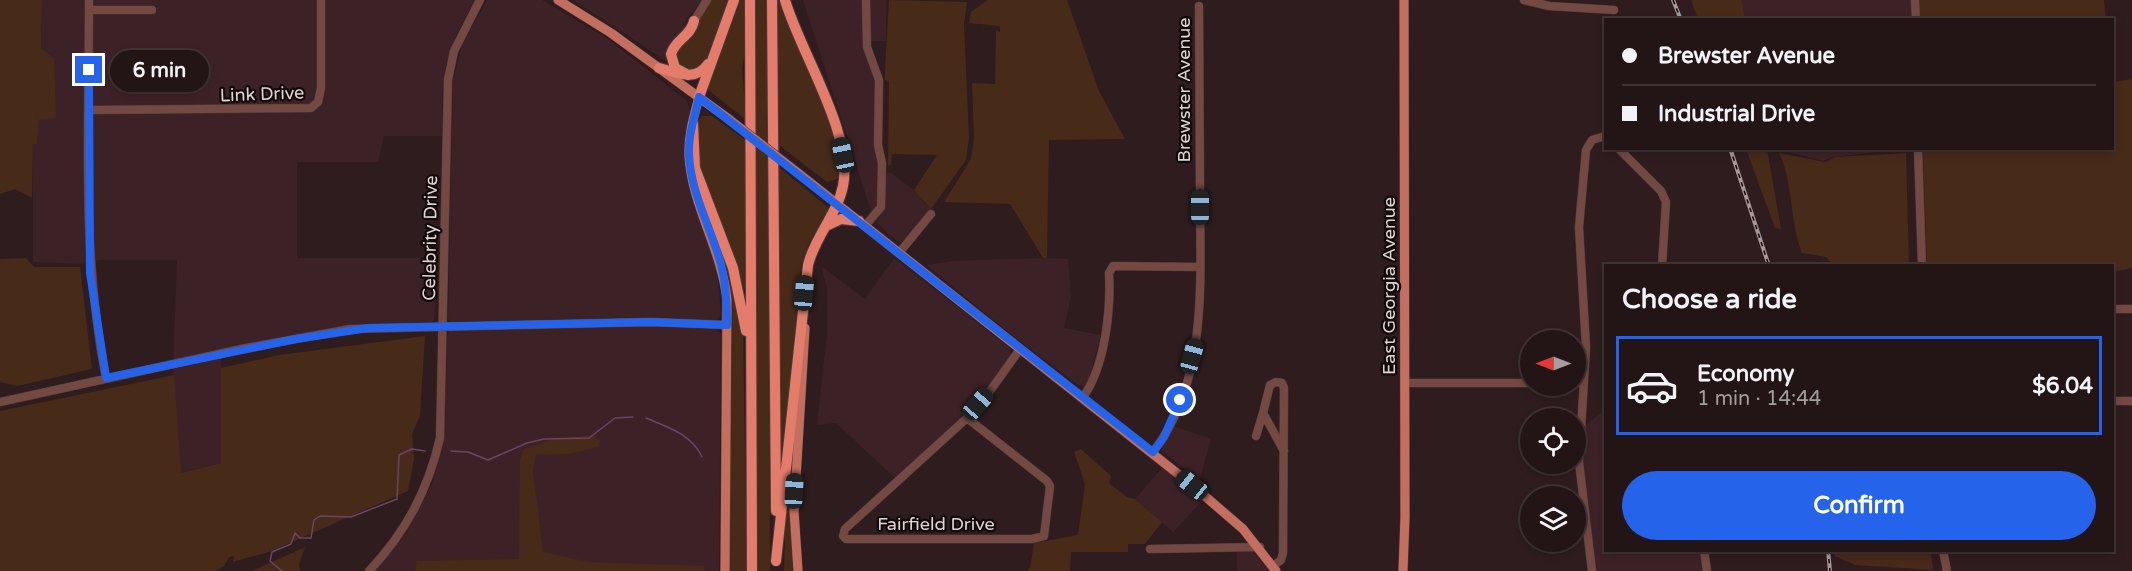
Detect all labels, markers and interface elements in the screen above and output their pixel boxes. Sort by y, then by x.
street label: Brewster Avenue [1173,18,1195,162]
text: Brewster Avenue [1658,43,1835,69]
callout: 6 min [110,49,209,91]
route end [75,56,102,83]
text: 6 min [133,59,186,83]
street label: Link Drive [219,82,305,106]
text: Industrial Drive [1658,101,1815,127]
car [830,136,856,174]
street label: Celebrity Drive [418,175,442,301]
car [1191,189,1209,225]
street label: East Georgia Avenue [1378,197,1400,375]
car [793,274,815,312]
text: Choose a ride [1622,283,1797,316]
north arrow [1520,330,1586,396]
map controls [1520,330,1586,552]
car [1179,336,1205,376]
icon: car [1625,359,1679,413]
text: Economy [1697,361,1794,387]
text: $6.04 [2032,373,2093,399]
car [959,385,997,423]
route start [1166,386,1193,413]
text: 1 min · 14:44 [1697,387,1821,411]
button: locate [1520,408,1586,474]
car [1172,467,1212,503]
button: Confirm [1622,471,2096,540]
car [784,473,804,509]
button: layers [1520,486,1586,552]
street label: Fairfield Drive [877,513,995,535]

